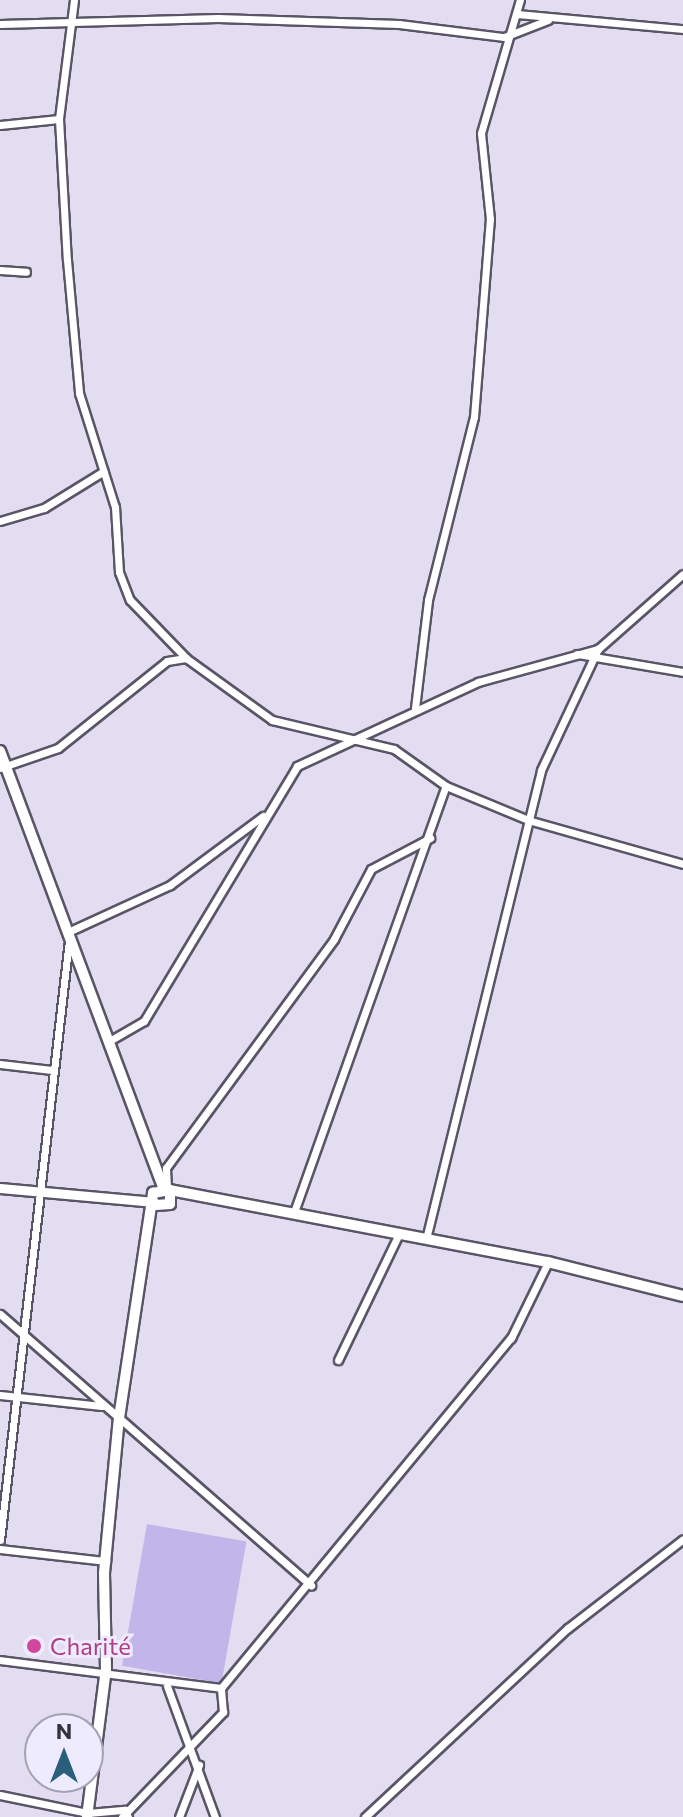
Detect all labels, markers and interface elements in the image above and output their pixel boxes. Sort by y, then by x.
place label: Charité [50,1632,131,1660]
marker: Charité [25,1637,43,1655]
north arrow [24,1713,104,1793]
text: N [56,1717,72,1744]

